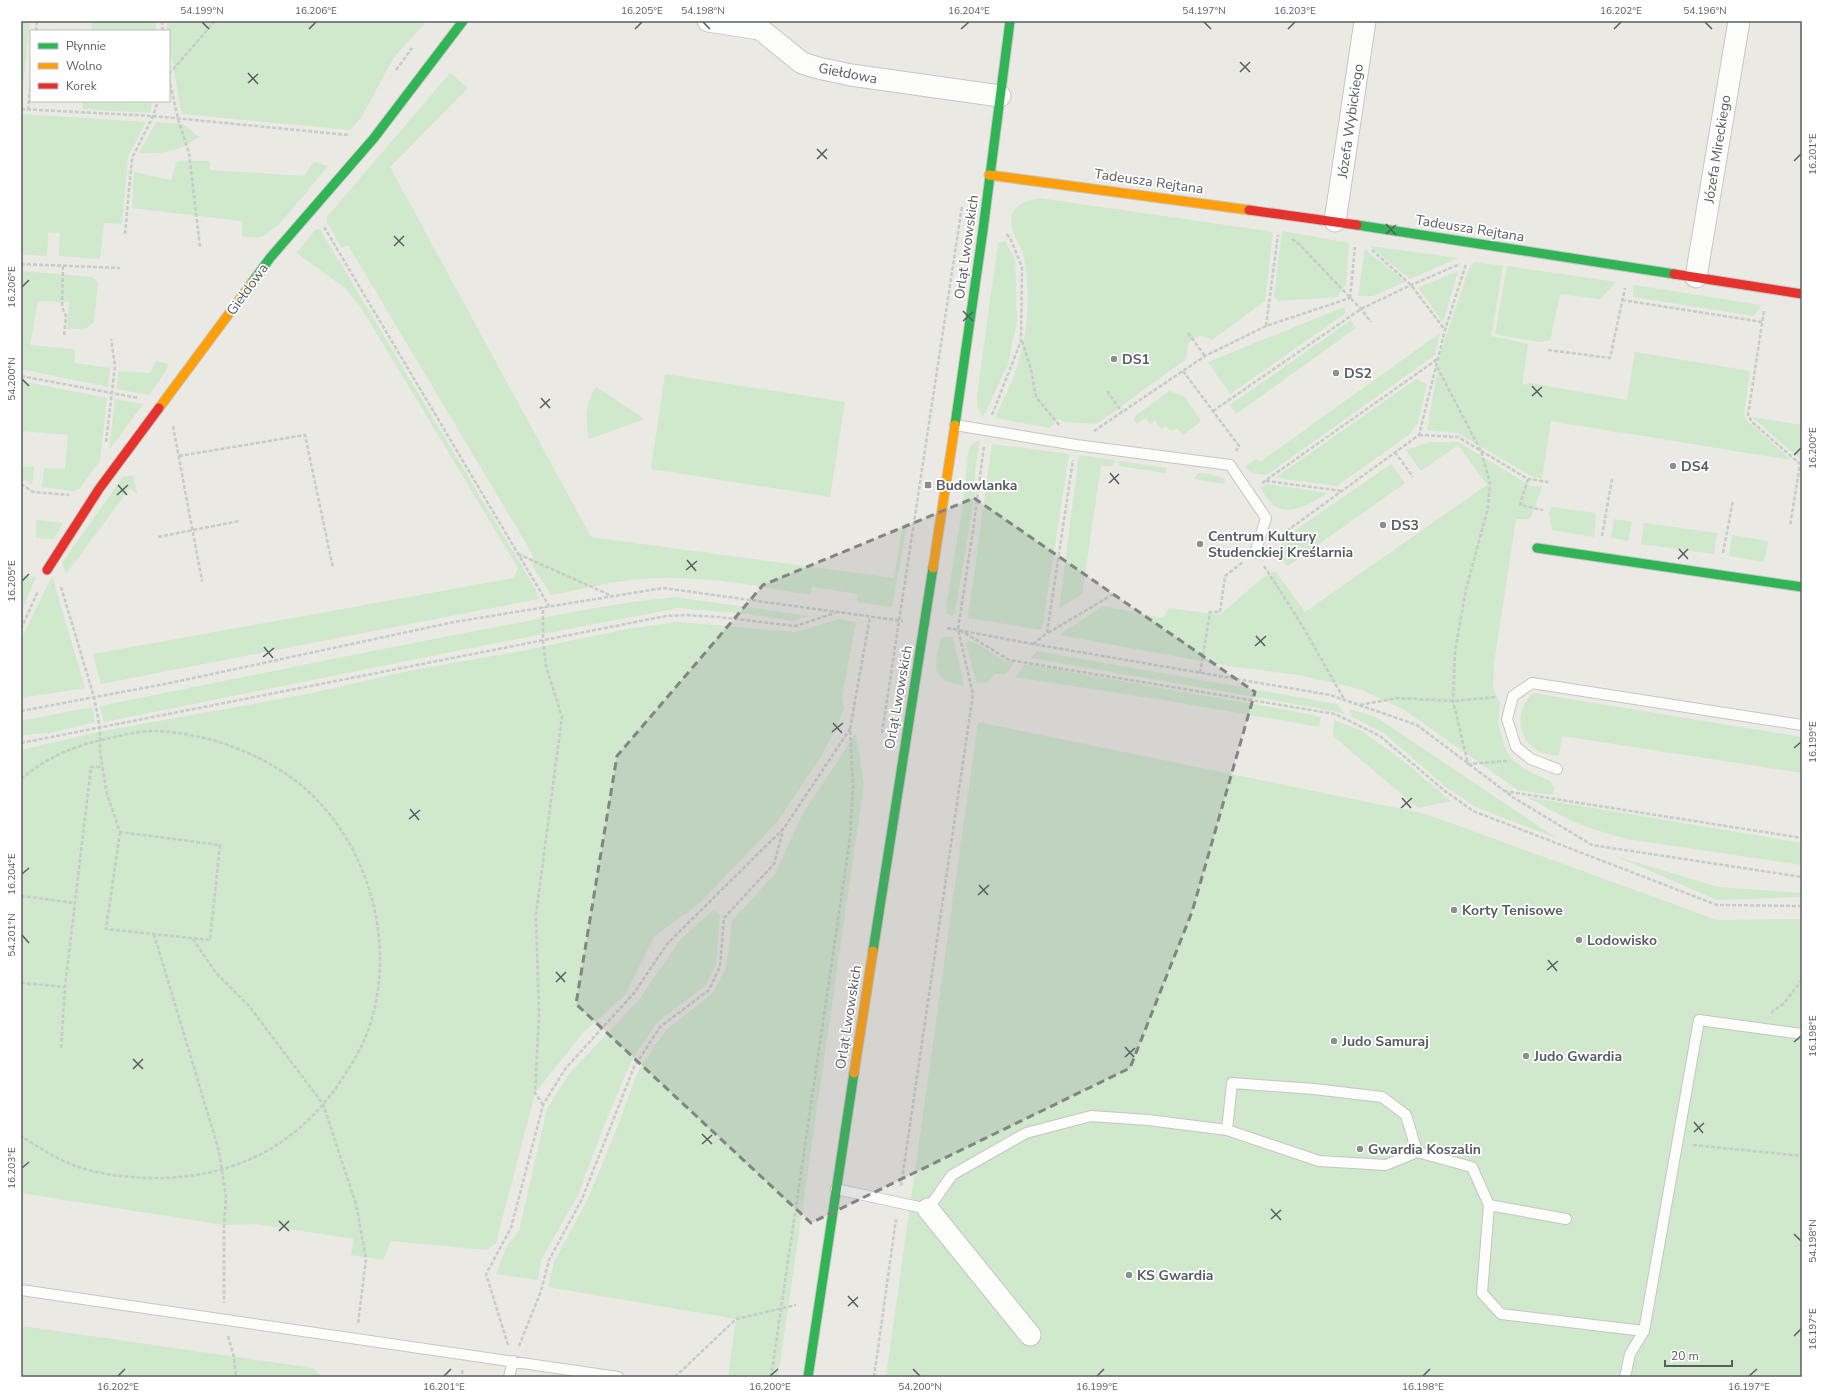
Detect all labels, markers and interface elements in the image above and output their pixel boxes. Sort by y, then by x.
text: 54.199°N [180,4,224,18]
text: 16.206°E [295,4,337,18]
text: 16.205°E [621,4,663,18]
text: 54.198°N [681,4,725,18]
text: 16.204°E [948,4,990,18]
text: 54.197°N [1182,4,1226,18]
text: 16.203°E [1274,4,1316,18]
text: 16.202°E [1600,4,1642,18]
text: 54.196°N [1683,4,1727,18]
legend [30,30,170,102]
text: Płynnie [66,38,106,54]
text: Wolno [66,58,103,74]
street label: Giełdowa [817,58,879,89]
street label: Józefa Wybickiego [1333,62,1368,181]
text: Korek [66,78,98,94]
street label: Józefa Mireckiego [1699,93,1735,206]
text: 16.201°E [1806,133,1820,175]
street label: Tadeusza Rejtana [1093,164,1205,199]
street label: Orląt Lwowskich [950,194,983,300]
street label: Tadeusza Rejtana [1414,211,1526,246]
street label: Giełdowa [222,260,273,319]
text: 16.206°E [5,266,19,308]
place label: DS1 [1122,350,1150,369]
marker: DS1 [1109,354,1119,364]
text: 54.200°N [5,357,19,401]
place label: DS2 [1344,364,1372,383]
marker: DS2 [1331,368,1341,378]
text: 16.200°E [1806,427,1820,469]
place label: DS4 [1681,457,1710,476]
marker: DS4 [1668,461,1678,471]
place label: Budowlanka [936,476,1017,495]
marker: Budowlanka [923,480,933,490]
place label: DS3 [1391,516,1419,535]
marker: DS3 [1378,520,1388,530]
place label: Centrum Kultury Studenckiej Kreślarnia [1208,527,1353,562]
marker: Centrum Kultury Studenckiej Kreślarnia [1195,539,1205,549]
text: 16.205°E [5,560,19,602]
street label: Orląt Lwowskich [880,644,917,751]
text: 16.199°E [1806,721,1820,763]
text: 16.204°E [5,853,19,895]
place label: Korty Tenisowe [1462,901,1563,920]
marker: Korty Tenisowe [1449,905,1459,915]
text: 54.201°N [5,913,19,957]
place label: Lodowisko [1587,931,1657,950]
marker: Lodowisko [1574,935,1584,945]
street label: Orląt Lwowskich [831,964,866,1071]
text: 16.198°E [1806,1015,1820,1057]
place label: Judo Samuraj [1341,1032,1429,1051]
marker: Judo Samuraj [1329,1036,1339,1046]
place label: Judo Gwardia [1533,1047,1622,1066]
marker: Judo Gwardia [1521,1051,1531,1061]
place label: Gwardia Koszalin [1368,1140,1481,1159]
marker: Gwardia Koszalin [1355,1144,1365,1154]
text: 16.203°E [5,1147,19,1189]
text: 54.198°N [1806,1219,1820,1263]
place label: KS Gwardia [1137,1266,1213,1285]
marker: KS Gwardia [1124,1270,1134,1280]
text: 16.197°E [1806,1308,1820,1350]
scale bar [1665,1342,1732,1368]
text: 20 m [1671,1348,1699,1364]
text: 16.202°E [97,1380,139,1394]
text: 16.201°E [423,1380,465,1394]
text: 16.200°E [749,1380,791,1394]
text: 54.200°N [898,1380,942,1394]
text: 16.199°E [1076,1380,1118,1394]
text: 16.198°E [1402,1380,1444,1394]
text: 16.197°E [1728,1380,1770,1394]

